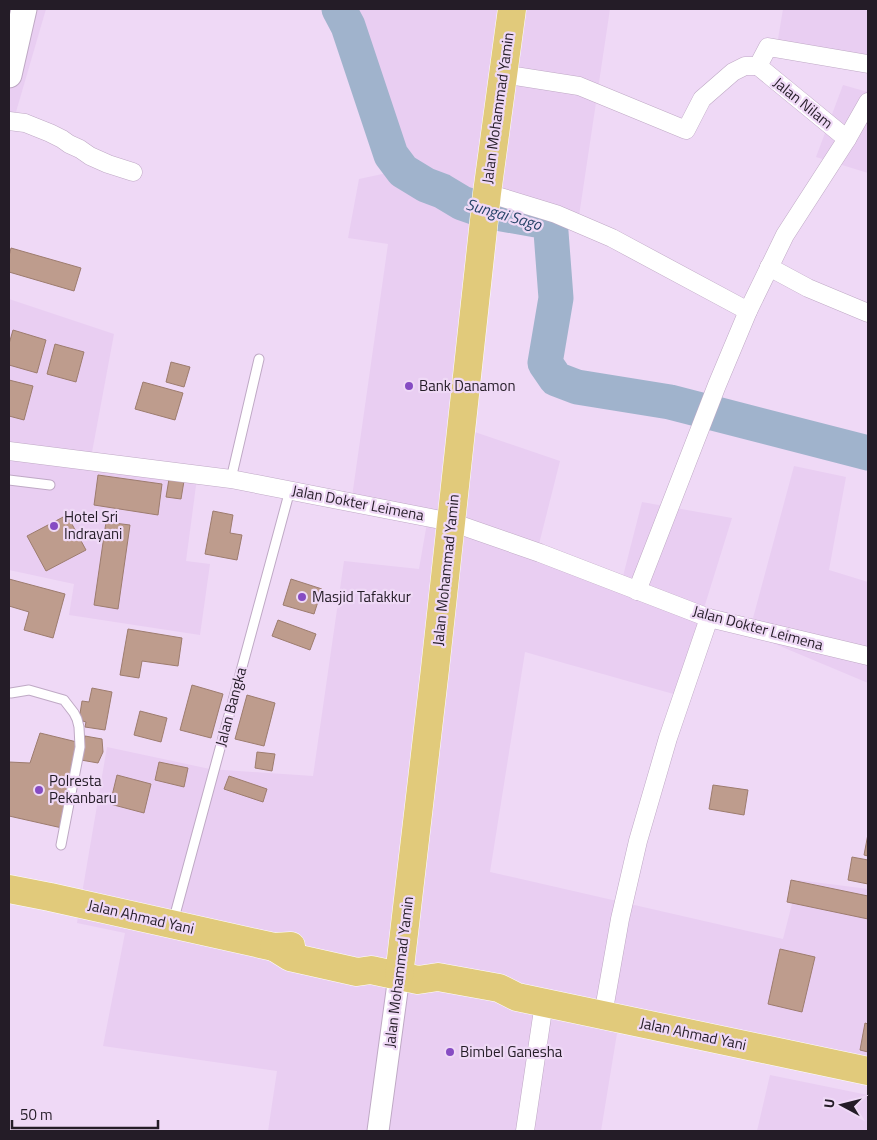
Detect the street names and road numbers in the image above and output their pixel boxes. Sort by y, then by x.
street label: Jalan Mohammad Yamin [476,31,520,185]
street label: Jalan Nilam [768,71,838,134]
street label: Jalan Dokter Leimena [290,478,427,527]
street label: Jalan Mohammad Yamin [426,493,465,647]
street label: Jalan Dokter Leimena [690,599,826,656]
street label: Jalan Bangka [209,664,252,749]
street label: Jalan Ahmad Yani [86,893,197,940]
street label: Jalan Mohammad Yamin [378,895,419,1049]
street label: Jalan Ahmad Yani [638,1011,749,1056]

